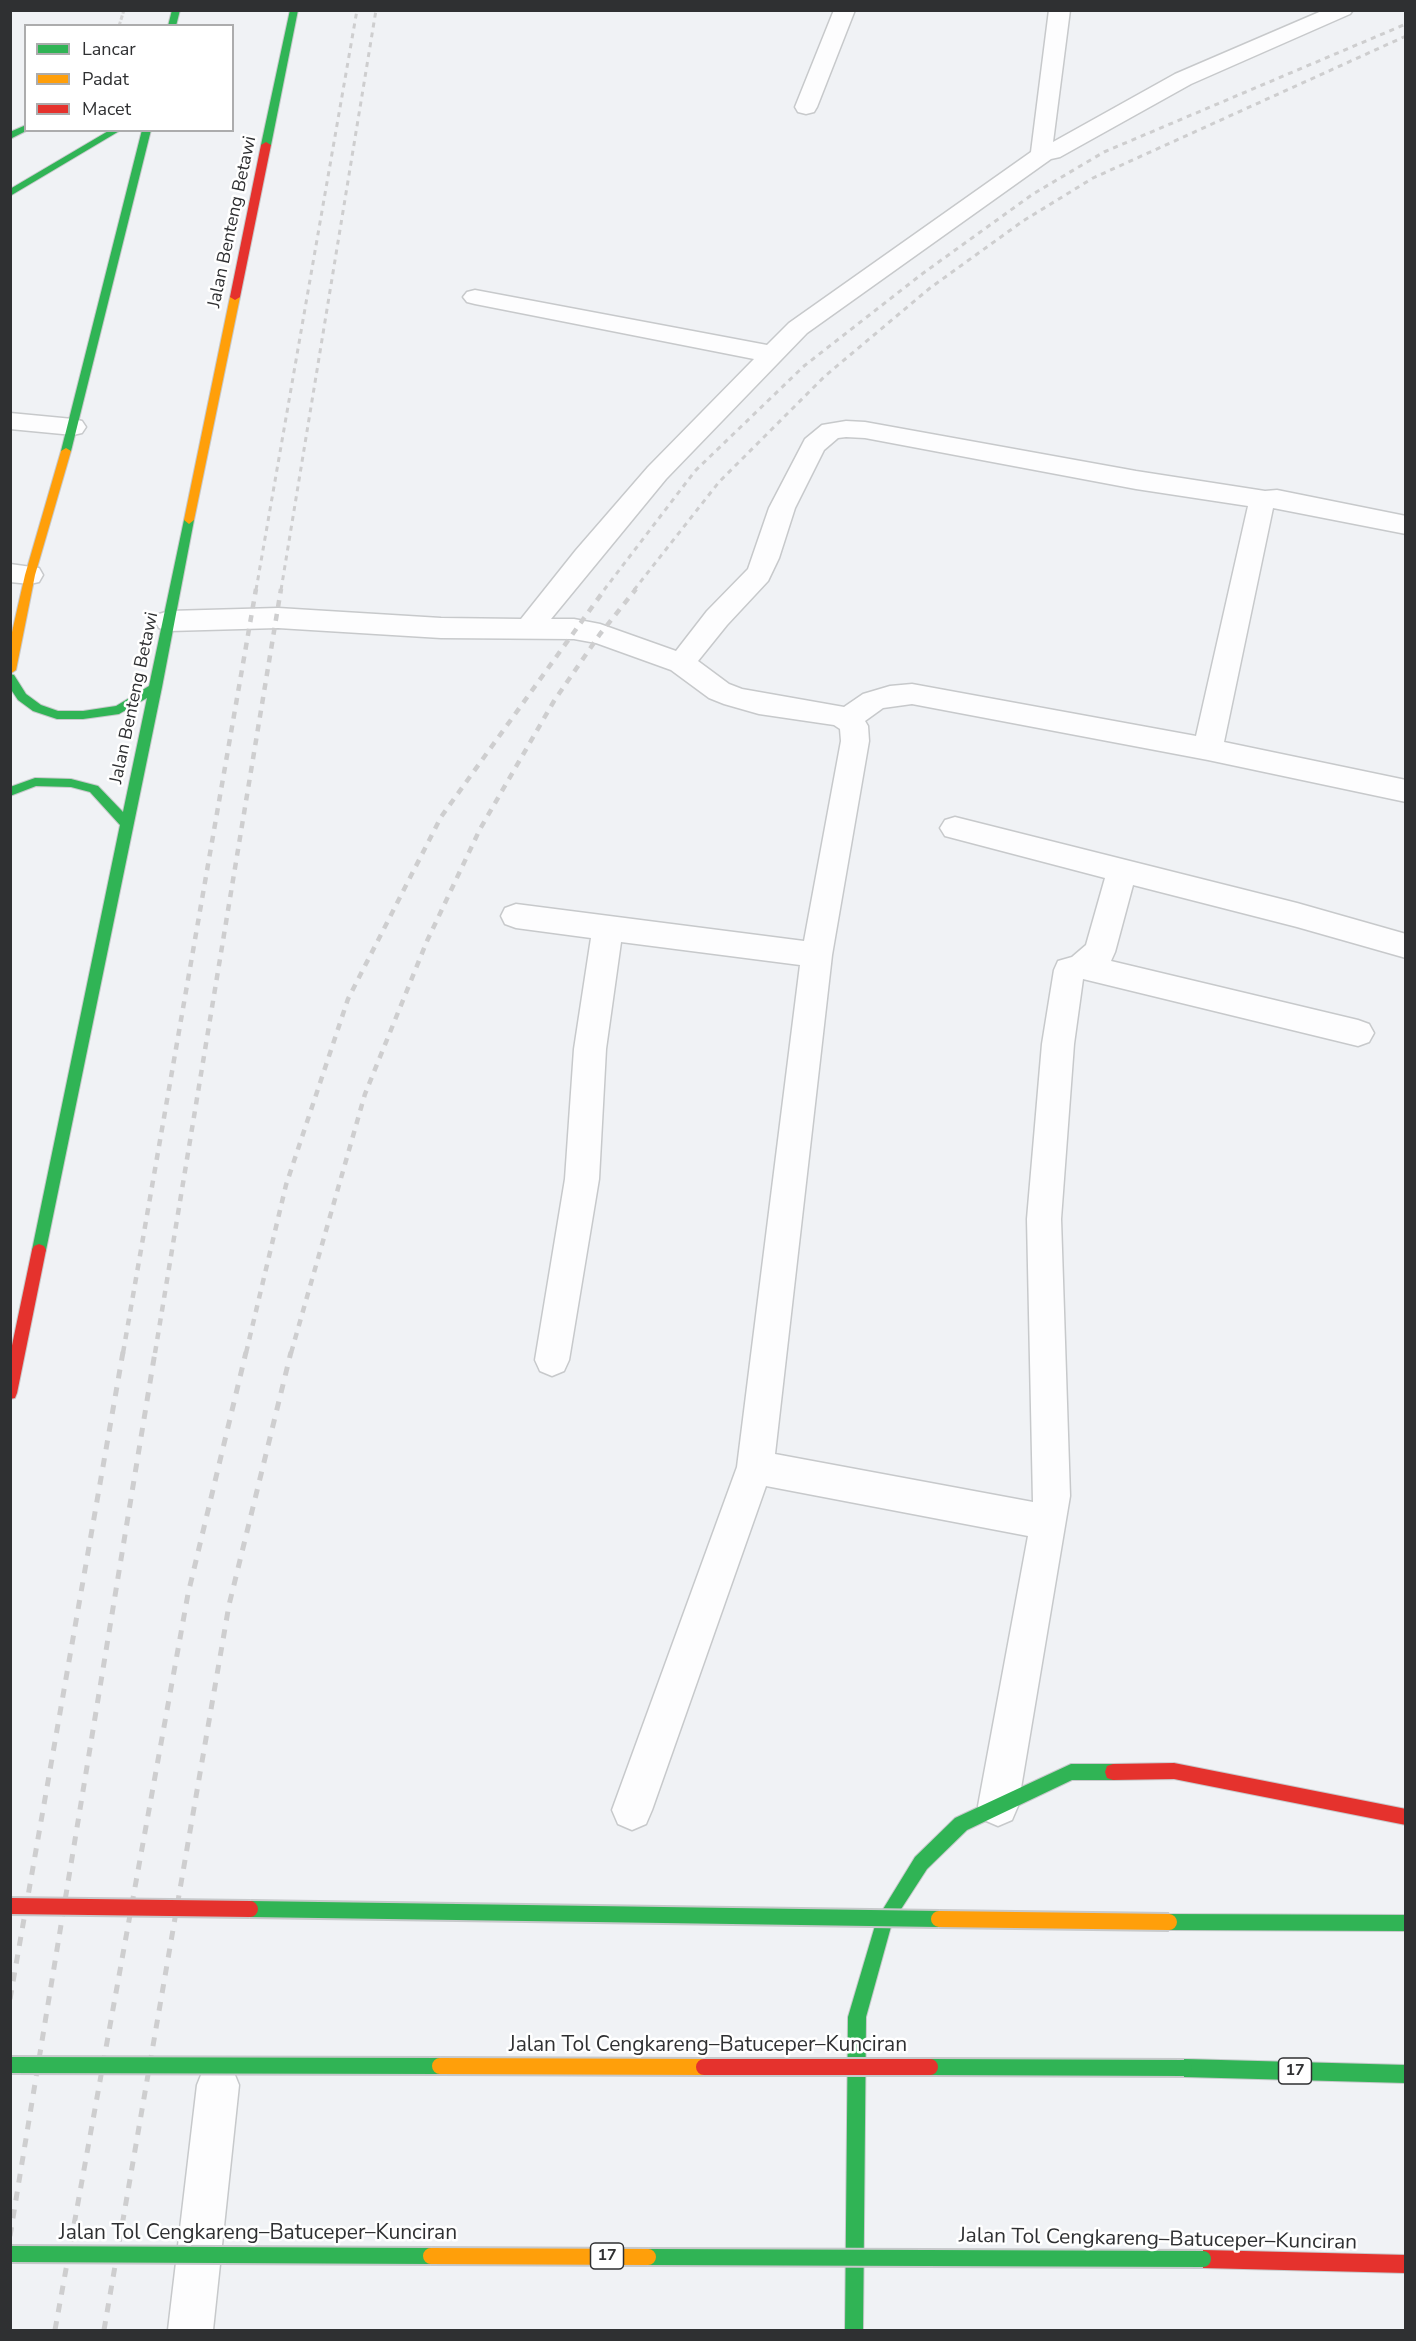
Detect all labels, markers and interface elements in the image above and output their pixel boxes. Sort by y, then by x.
legend [24,24,234,132]
text: Lancar [82,37,136,61]
text: Padat [82,67,129,91]
text: Macet [82,97,131,121]
street label: Jalan Benteng Betawi [204,134,262,310]
street label: Jalan Benteng Betawi [106,610,164,786]
street label: Jalan Tol Cengkareng–Batuceper–Kunciran [509,2033,907,2059]
road number: 17 [1278,2058,1312,2084]
street label: Jalan Tol Cengkareng–Batuceper–Kunciran [59,2221,457,2247]
street label: Jalan Tol Cengkareng–Batuceper–Kunciran [959,2224,1357,2256]
road number: 17 [590,2243,624,2269]

